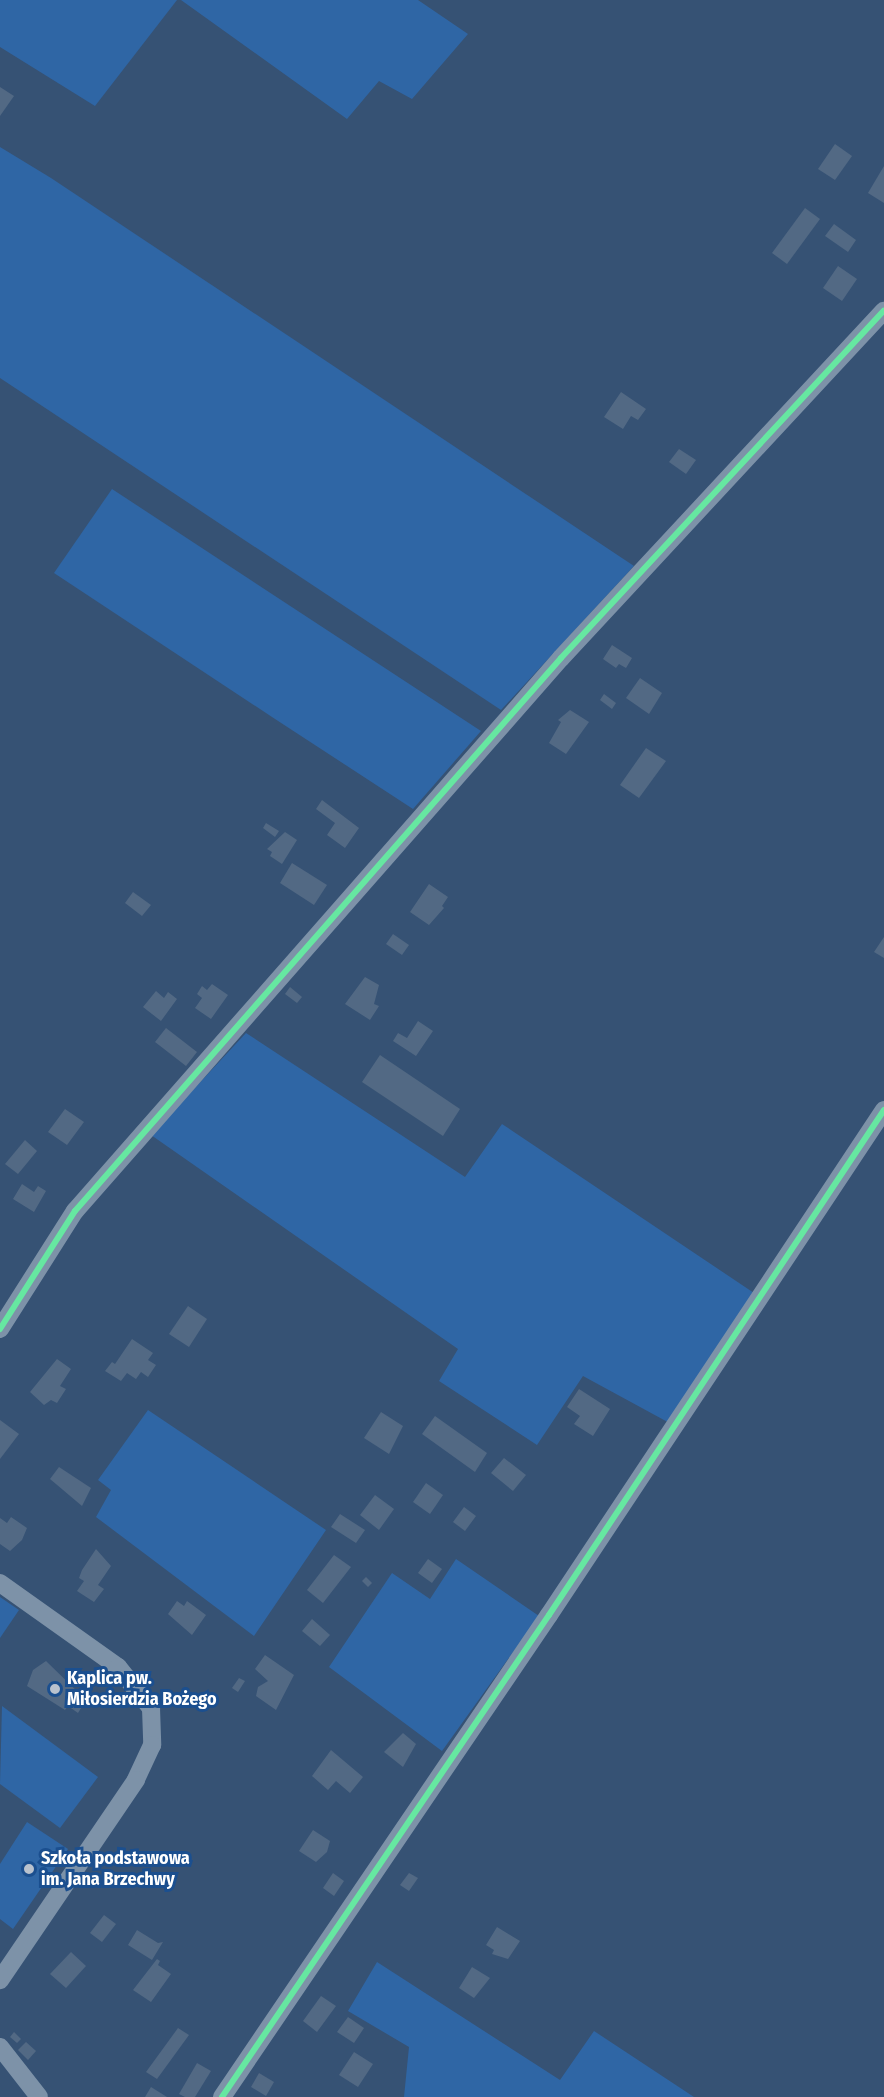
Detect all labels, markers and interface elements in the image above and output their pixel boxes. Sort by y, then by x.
place label: Kaplica pw. Miłosierdzia Bożego [67,1668,217,1710]
marker: Kaplica pw. Miłosierdzia Bożego [48,1682,62,1696]
place label: Szkoła podstawowa im. Jana Brzechwy [41,1848,190,1890]
marker: Szkoła podstawowa im. Jana Brzechwy [22,1862,36,1876]

